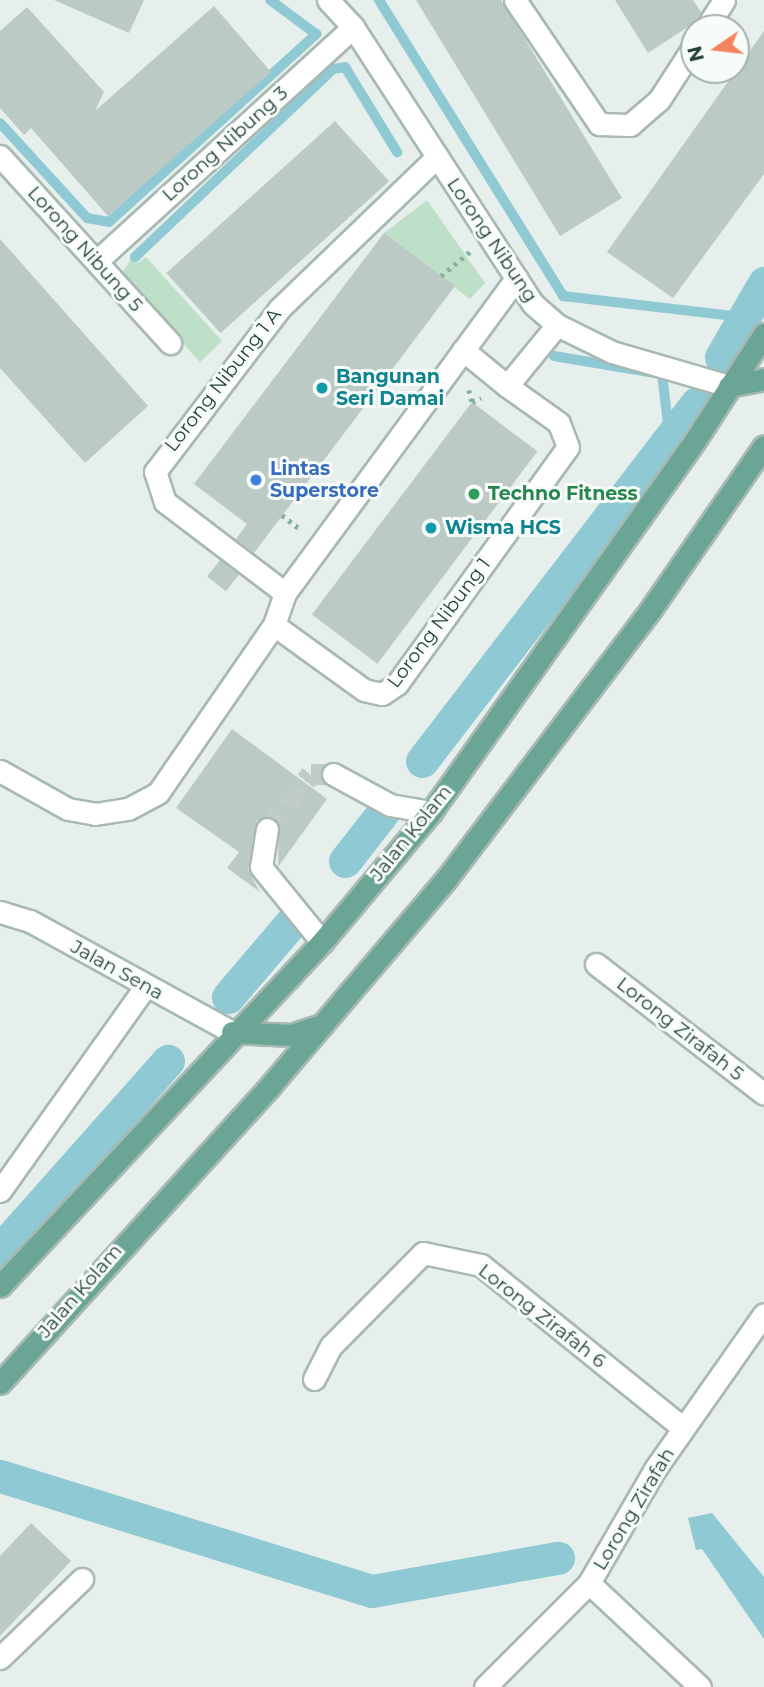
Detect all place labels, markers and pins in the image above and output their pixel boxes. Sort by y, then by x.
place label: Bangunan Seri Damai [336,366,444,410]
marker: Bangunan Seri Damai [314,380,330,396]
place label: Lintas Superstore [270,458,379,502]
marker: Lintas Superstore [248,472,264,488]
place label: Techno Fitness [488,483,637,505]
marker: Techno Fitness [466,486,482,502]
place label: Wisma HCS [445,517,561,539]
marker: Wisma HCS [423,520,439,536]

